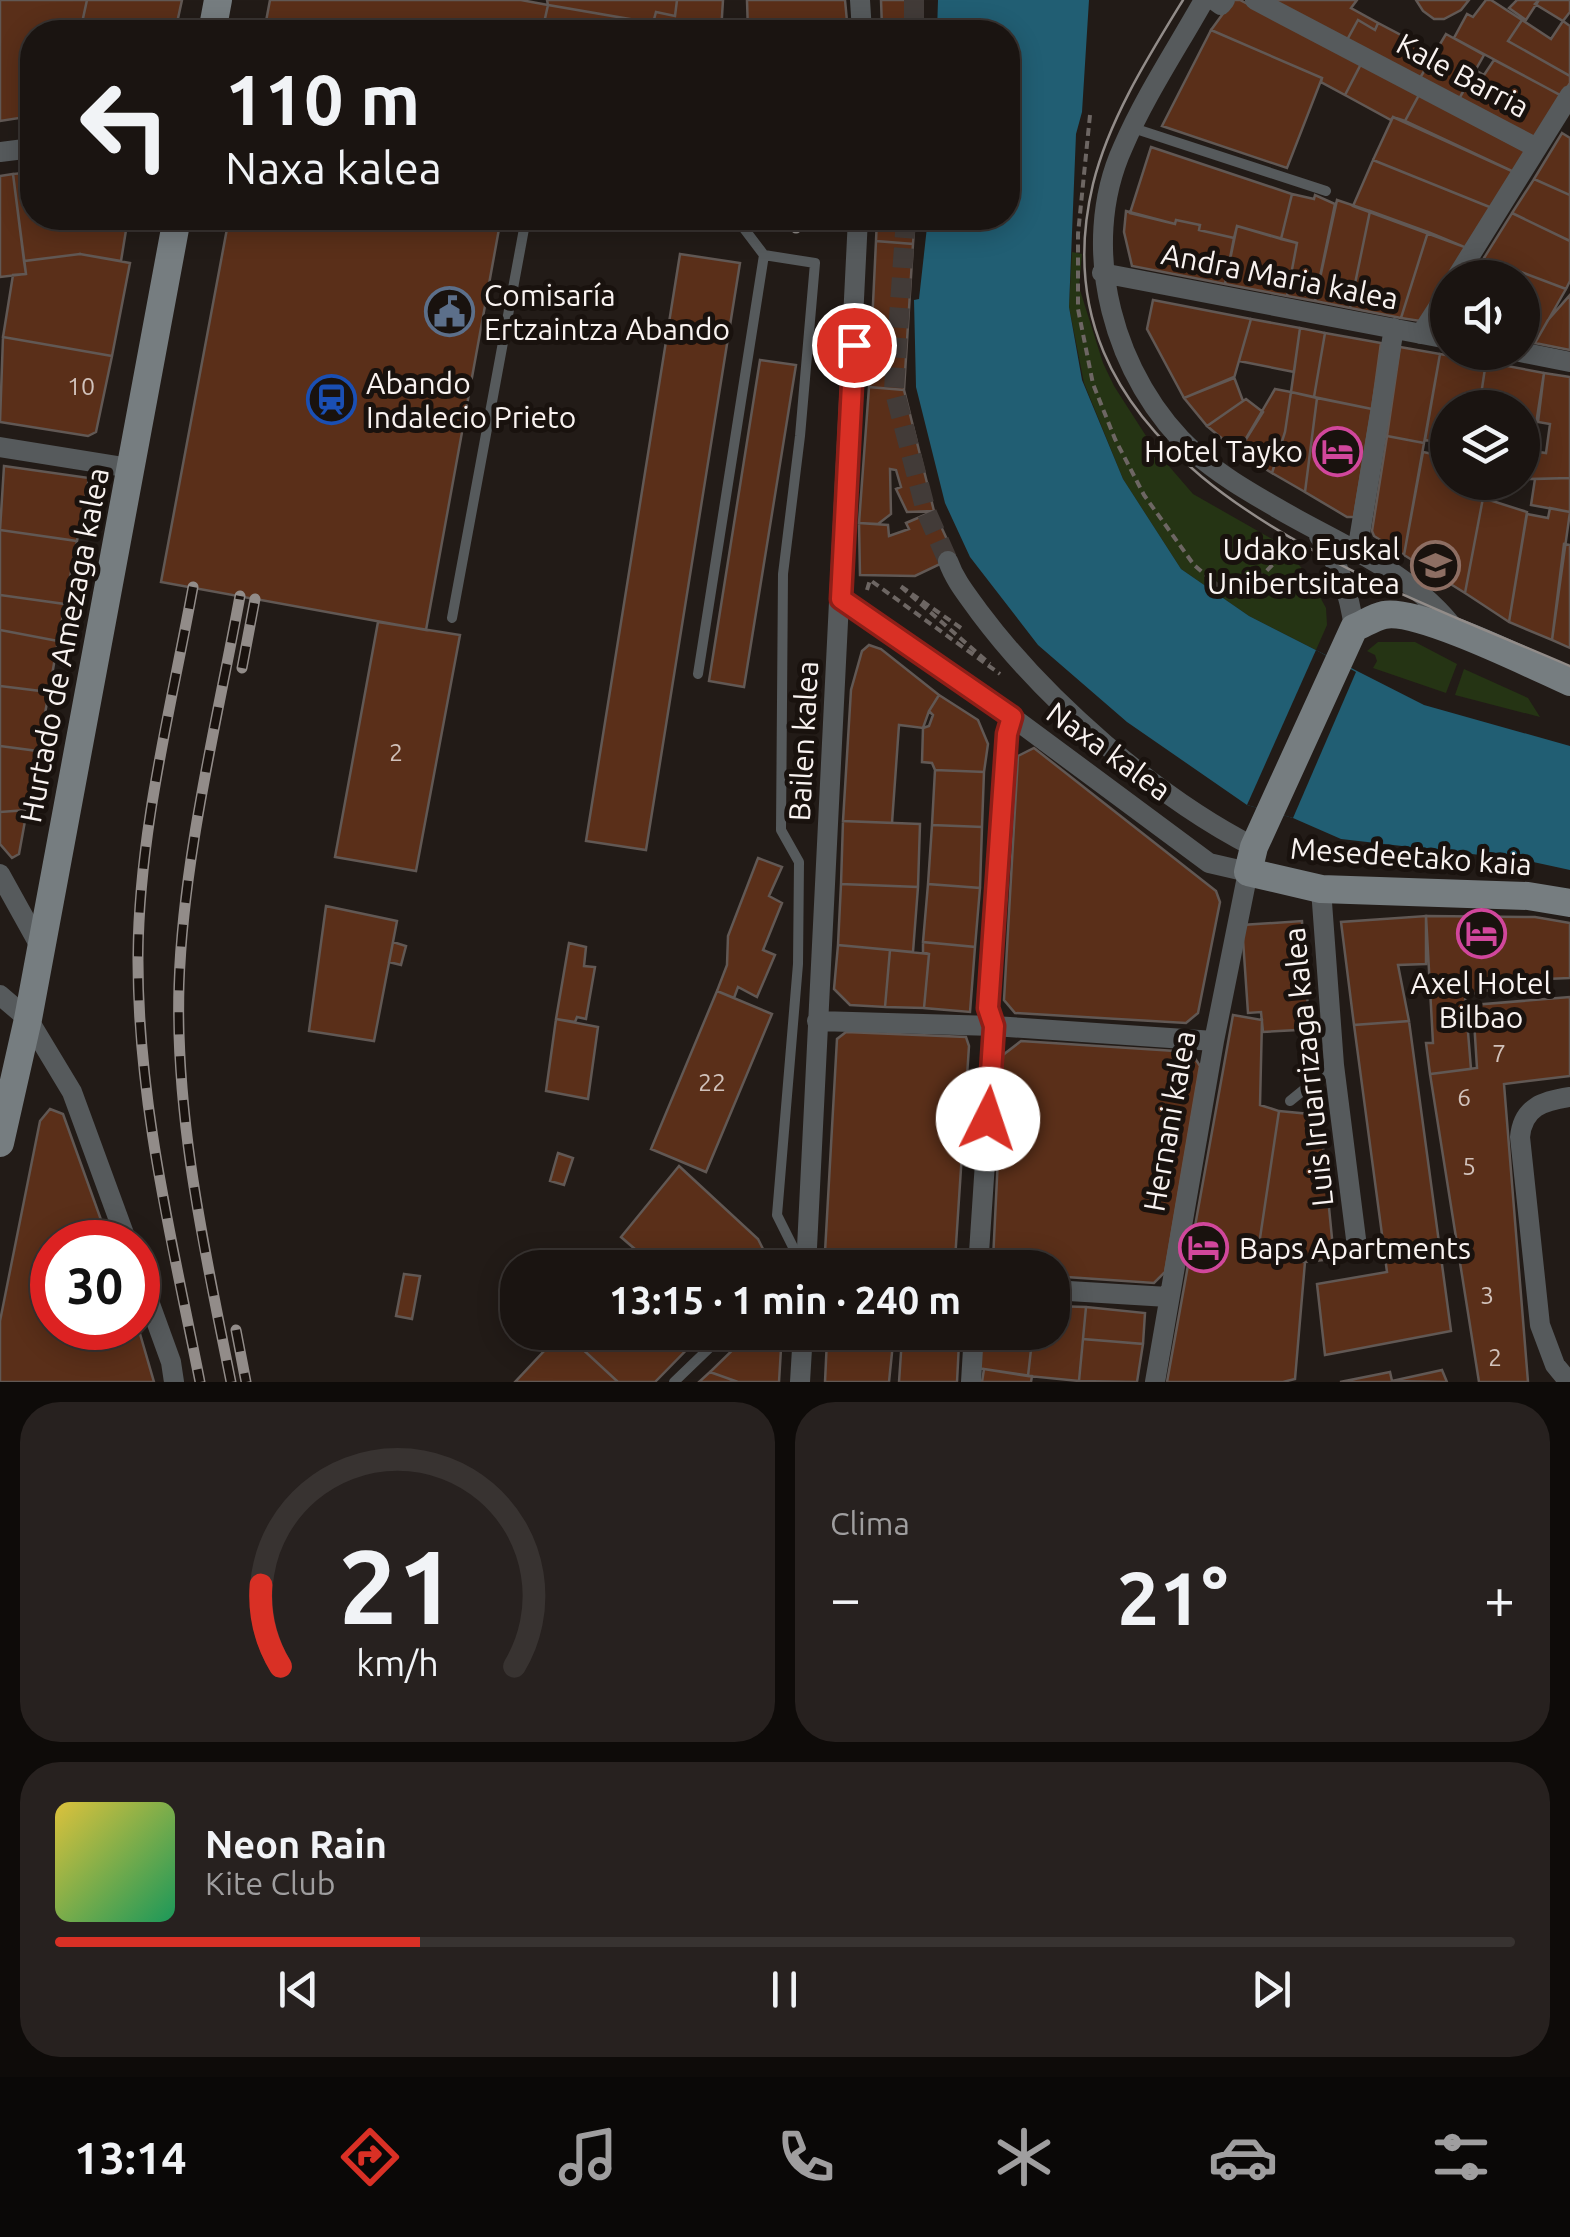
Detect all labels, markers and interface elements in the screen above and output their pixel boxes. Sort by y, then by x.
street label: Kale Barria [1391,26,1535,124]
icon: left [60,60,190,190]
text: 110 m [225,60,420,138]
text: Naxa kalea [225,142,442,193]
street label: Andra Maria kalea [1159,236,1401,316]
map controls [1430,260,1540,500]
button: sound [1430,260,1540,370]
place label: Comisaría Ertzaintza Abando [484,278,730,346]
public building icon: Comisaría Ertzaintza Abando [423,286,475,338]
pin [812,303,897,388]
icon: arrive [827,318,882,373]
place label: Abando Indalecio Prieto [366,366,576,434]
house number: 10 [67,372,95,400]
station icon: Abando Indalecio Prieto [305,374,357,426]
button: layers [1430,390,1540,500]
hotel icon: Hotel Tayko [1312,425,1364,477]
place label: Hotel Tayko [1144,434,1303,468]
street label: Hurtado de Amezaga kalea [13,465,115,825]
place label: Udako Euskal Unibertsitatea [1207,532,1400,600]
school or university icon: Udako Euskal Unibertsitatea [1409,540,1461,592]
street label: Bailen kalea [782,660,824,822]
street label: Naxa kalea [1041,695,1177,807]
house number: 2 [389,738,403,766]
street label: Mesedeetako kaia [1289,831,1533,881]
hotel icon: Axel Hotel Bilbao [1455,908,1507,960]
street label: Luis Iruarrizaga kalea [1276,926,1340,1208]
place label: Axel Hotel Bilbao [1411,966,1552,1034]
street label: Hernani kalea [1136,1028,1202,1214]
house number: 7 [1492,1039,1506,1067]
position arrow [936,1067,1040,1171]
house number: 22 [698,1068,726,1096]
house number: 6 [1457,1083,1471,1111]
house number: 5 [1462,1152,1476,1180]
speed limit sign: 30 [30,1220,160,1350]
hotel icon: Baps Apartments [1178,1222,1230,1274]
place label: Baps Apartments [1239,1231,1471,1265]
text: 13:15 · 1 min · 240 m [609,1279,961,1321]
house number: 3 [1480,1281,1494,1309]
house number: 2 [1488,1343,1502,1371]
text: Clima [830,1505,910,1541]
text: 21 [339,1527,456,1644]
text: 21° [1117,1555,1228,1639]
text: − [830,1567,861,1628]
text: + [1484,1567,1515,1628]
text: km/h [356,1643,439,1683]
text: Neon Rain [205,1823,387,1865]
text: Kite Club [205,1865,335,1901]
icon: previous [271,1962,326,2017]
icon: pause [757,1962,812,2017]
icon: next [1244,1962,1299,2017]
icon: directions [335,2122,405,2192]
icon: music [553,2122,623,2192]
icon: phone [771,2122,841,2192]
icon: climate [989,2122,1059,2192]
icon: car [1208,2122,1278,2192]
icon: filters [1426,2122,1496,2192]
text: 13:14 [74,2132,187,2183]

